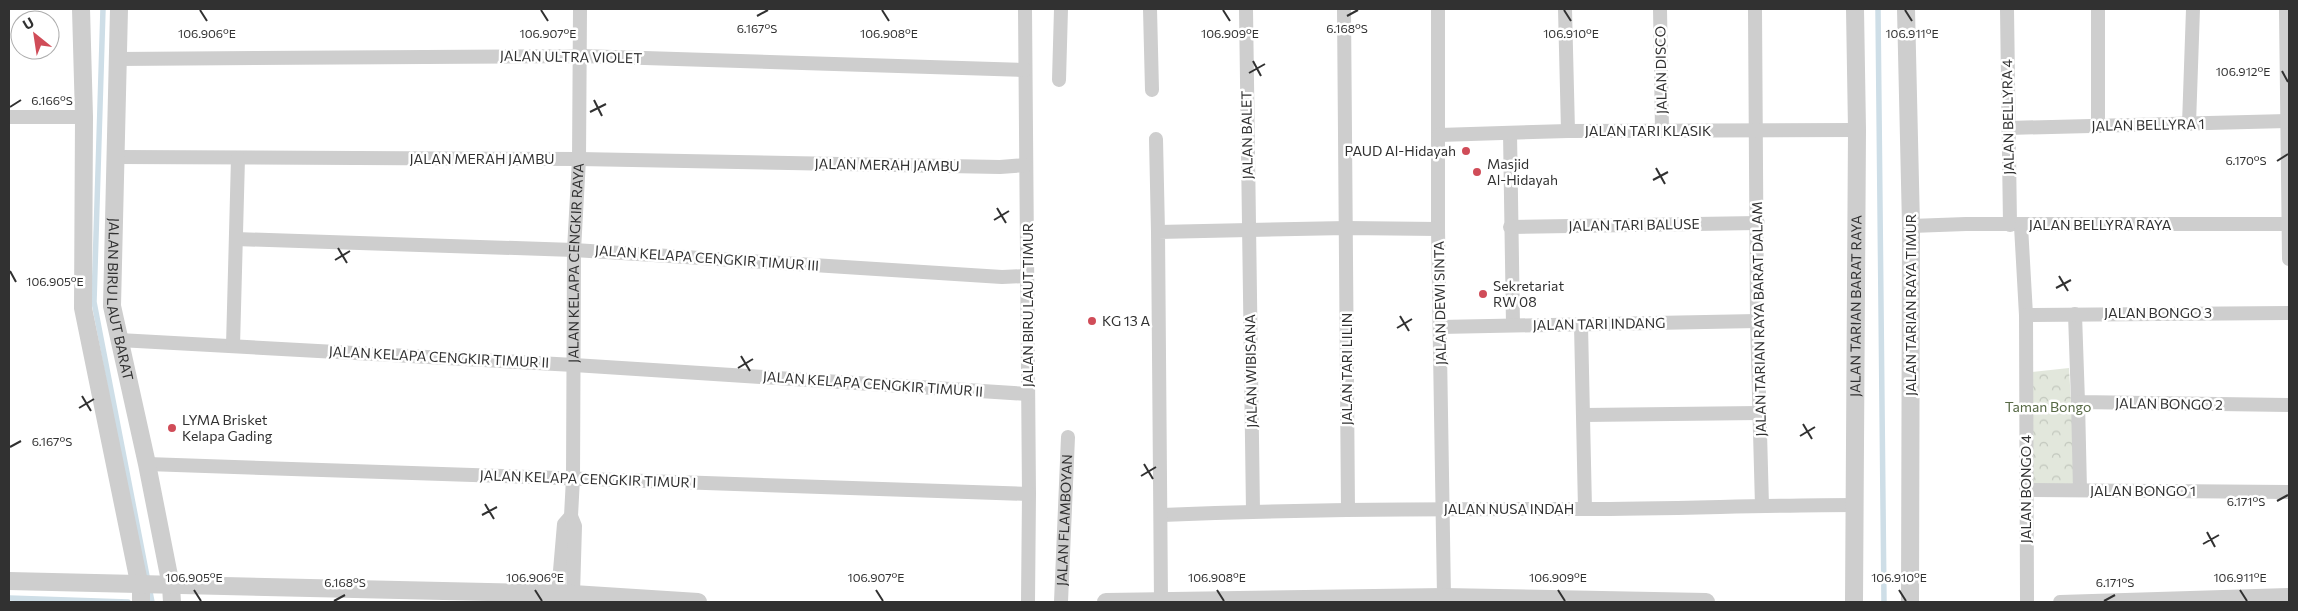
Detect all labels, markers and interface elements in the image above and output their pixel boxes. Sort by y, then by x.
north arrow [10,10,60,60]
text: U [20,13,37,33]
text: 6.167°S [737,21,777,35]
text: 6.168°S [1326,21,1368,35]
text: 106.906°E [178,26,236,40]
text: 106.907°E [520,26,576,40]
text: 106.908°E [860,26,918,40]
text: 106.909°E [1201,26,1259,40]
text: 106.910°E [1543,26,1599,40]
street label: JALAN DISCO [1651,26,1670,114]
text: 106.911°E [1885,26,1939,40]
street label: JALAN ULTRA VIOLET [500,47,642,66]
street label: JALAN BELLYRA 4 [1998,58,2017,175]
text: 106.912°E [2216,64,2270,78]
street label: JALAN BALET [1237,91,1256,179]
text: 6.166°S [31,93,73,107]
street label: JALAN BELLYRA 1 [2091,115,2205,134]
street label: JALAN TARI KLASIK [1585,122,1711,139]
place label: PAUD Al-Hidayah [1345,142,1456,159]
marker: PAUD Al-Hidayah [1460,145,1472,157]
street label: JALAN MERAH JAMBU [410,150,554,167]
text: 6.170°S [2226,153,2266,167]
street label: JALAN MERAH JAMBU [814,155,960,174]
place label: Masjid Al-Hidayah [1487,155,1558,188]
street label: JALAN KELAPA CENGKIR RAYA [565,162,587,363]
marker: Masjid Al-Hidayah [1471,166,1483,178]
street label: JALAN TARIAN RAYA BARAT DALAM [1748,201,1769,437]
street label: JALAN TARIAN RAYA TIMUR [1902,214,1919,396]
street label: JALAN TARI BALUSE [1568,215,1700,234]
street label: JALAN TARIAN BARAT RAYA [1846,215,1864,397]
street label: JALAN BELLYRA RAYA [2029,216,2172,233]
street label: JALAN BIRU LAUT BARAT [104,218,137,382]
street label: JALAN BIRU LAUT TIMUR [1019,223,1036,387]
street label: JALAN DEWI SINTA [1430,240,1449,365]
street label: JALAN KELAPA CENGKIR TIMUR III [594,241,820,274]
text: 106.905°E [26,274,84,288]
place label: Sekretariat RW 08 [1493,277,1564,310]
marker: Sekretariat RW 08 [1477,288,1489,300]
street label: JALAN BONGO 3 [2104,304,2212,321]
place label: KG 13 A [1102,312,1151,329]
street label: JALAN TARI LILIN [1338,313,1355,425]
street label: JALAN WIBISANA [1241,314,1260,428]
street label: JALAN TARI INDANG [1532,314,1666,333]
marker: KG 13 A [1086,315,1098,327]
street label: JALAN KELAPA CENGKIR TIMUR II [328,342,550,371]
street label: JALAN KELAPA CENGKIR TIMUR II [762,367,984,400]
street label: JALAN BONGO 2 [2115,394,2223,413]
park label: Taman Bongo [2005,398,2091,415]
place label: LYMA Brisket Kelapa Gading [182,411,273,444]
marker: LYMA Brisket Kelapa Gading [166,422,178,434]
text: 6.167°S [32,434,72,448]
street label: JALAN BONGO 4 [2017,434,2034,543]
street label: JALAN FLAMBOYAN [1053,454,1075,586]
street label: JALAN KELAPA CENGKIR TIMUR I [479,466,697,491]
street label: JALAN BONGO 1 [2090,482,2196,499]
text: 6.171°S [2227,494,2265,508]
street label: JALAN NUSA INDAH [1444,500,1574,517]
text: 106.905°E [165,570,223,584]
text: 106.906°E [506,570,564,584]
text: 106.907°E [848,570,904,584]
text: 106.908°E [1188,570,1246,584]
text: 106.909°E [1529,570,1587,584]
text: 106.910°E [1871,570,1927,584]
text: 106.911°E [2213,570,2267,584]
text: 6.168°S [324,575,366,589]
text: 6.171°S [2096,575,2134,589]

